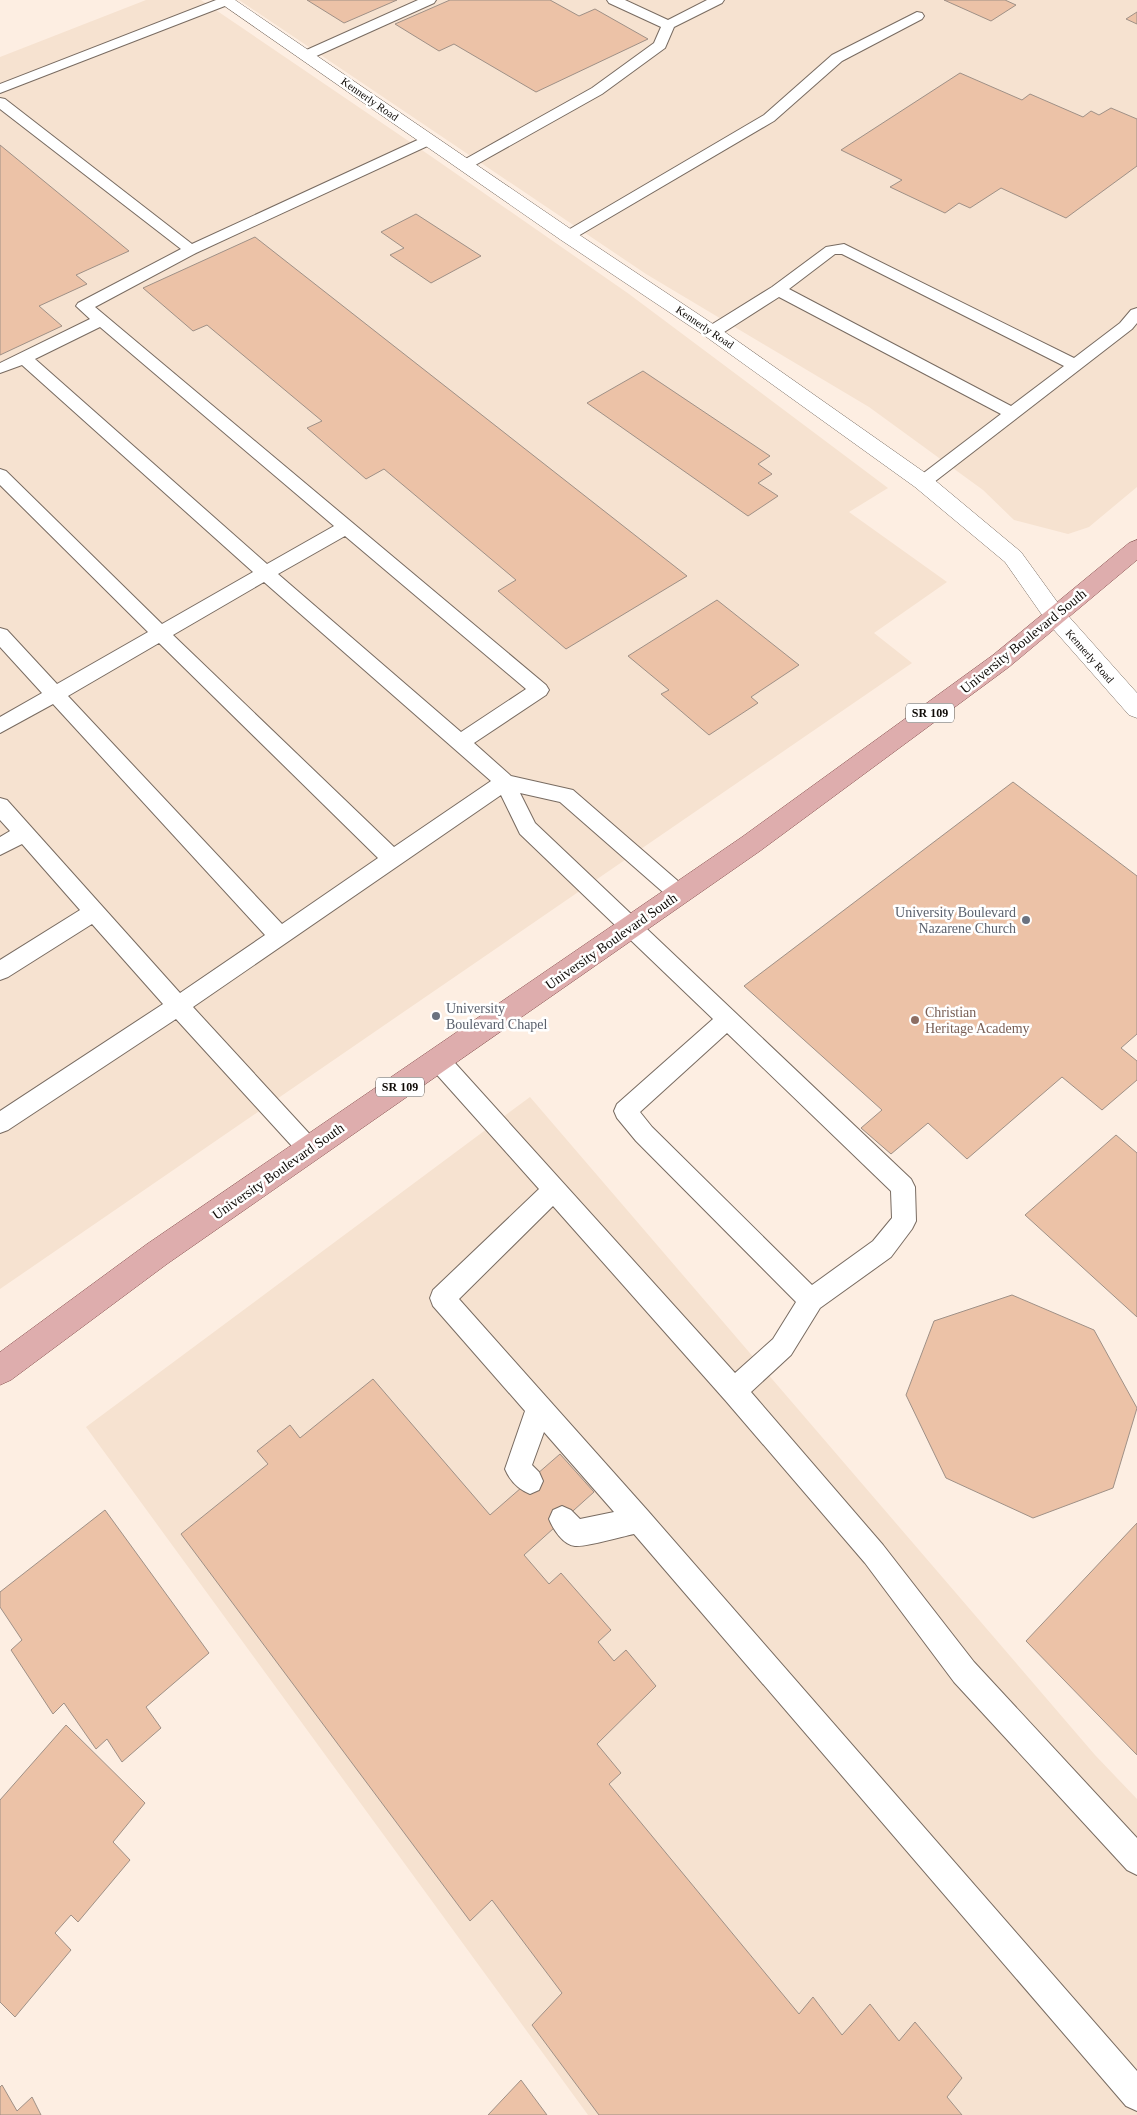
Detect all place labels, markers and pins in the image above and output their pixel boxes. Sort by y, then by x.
place label: University Boulevard Nazarene Church [895,905,1016,936]
marker: University Boulevard Nazarene Church [1020,914,1032,926]
place label: University Boulevard Chapel [446,1001,548,1032]
place label: Christian Heritage Academy [925,1005,1030,1036]
marker: University Boulevard Chapel [430,1010,442,1022]
marker: Christian Heritage Academy [909,1014,921,1026]

